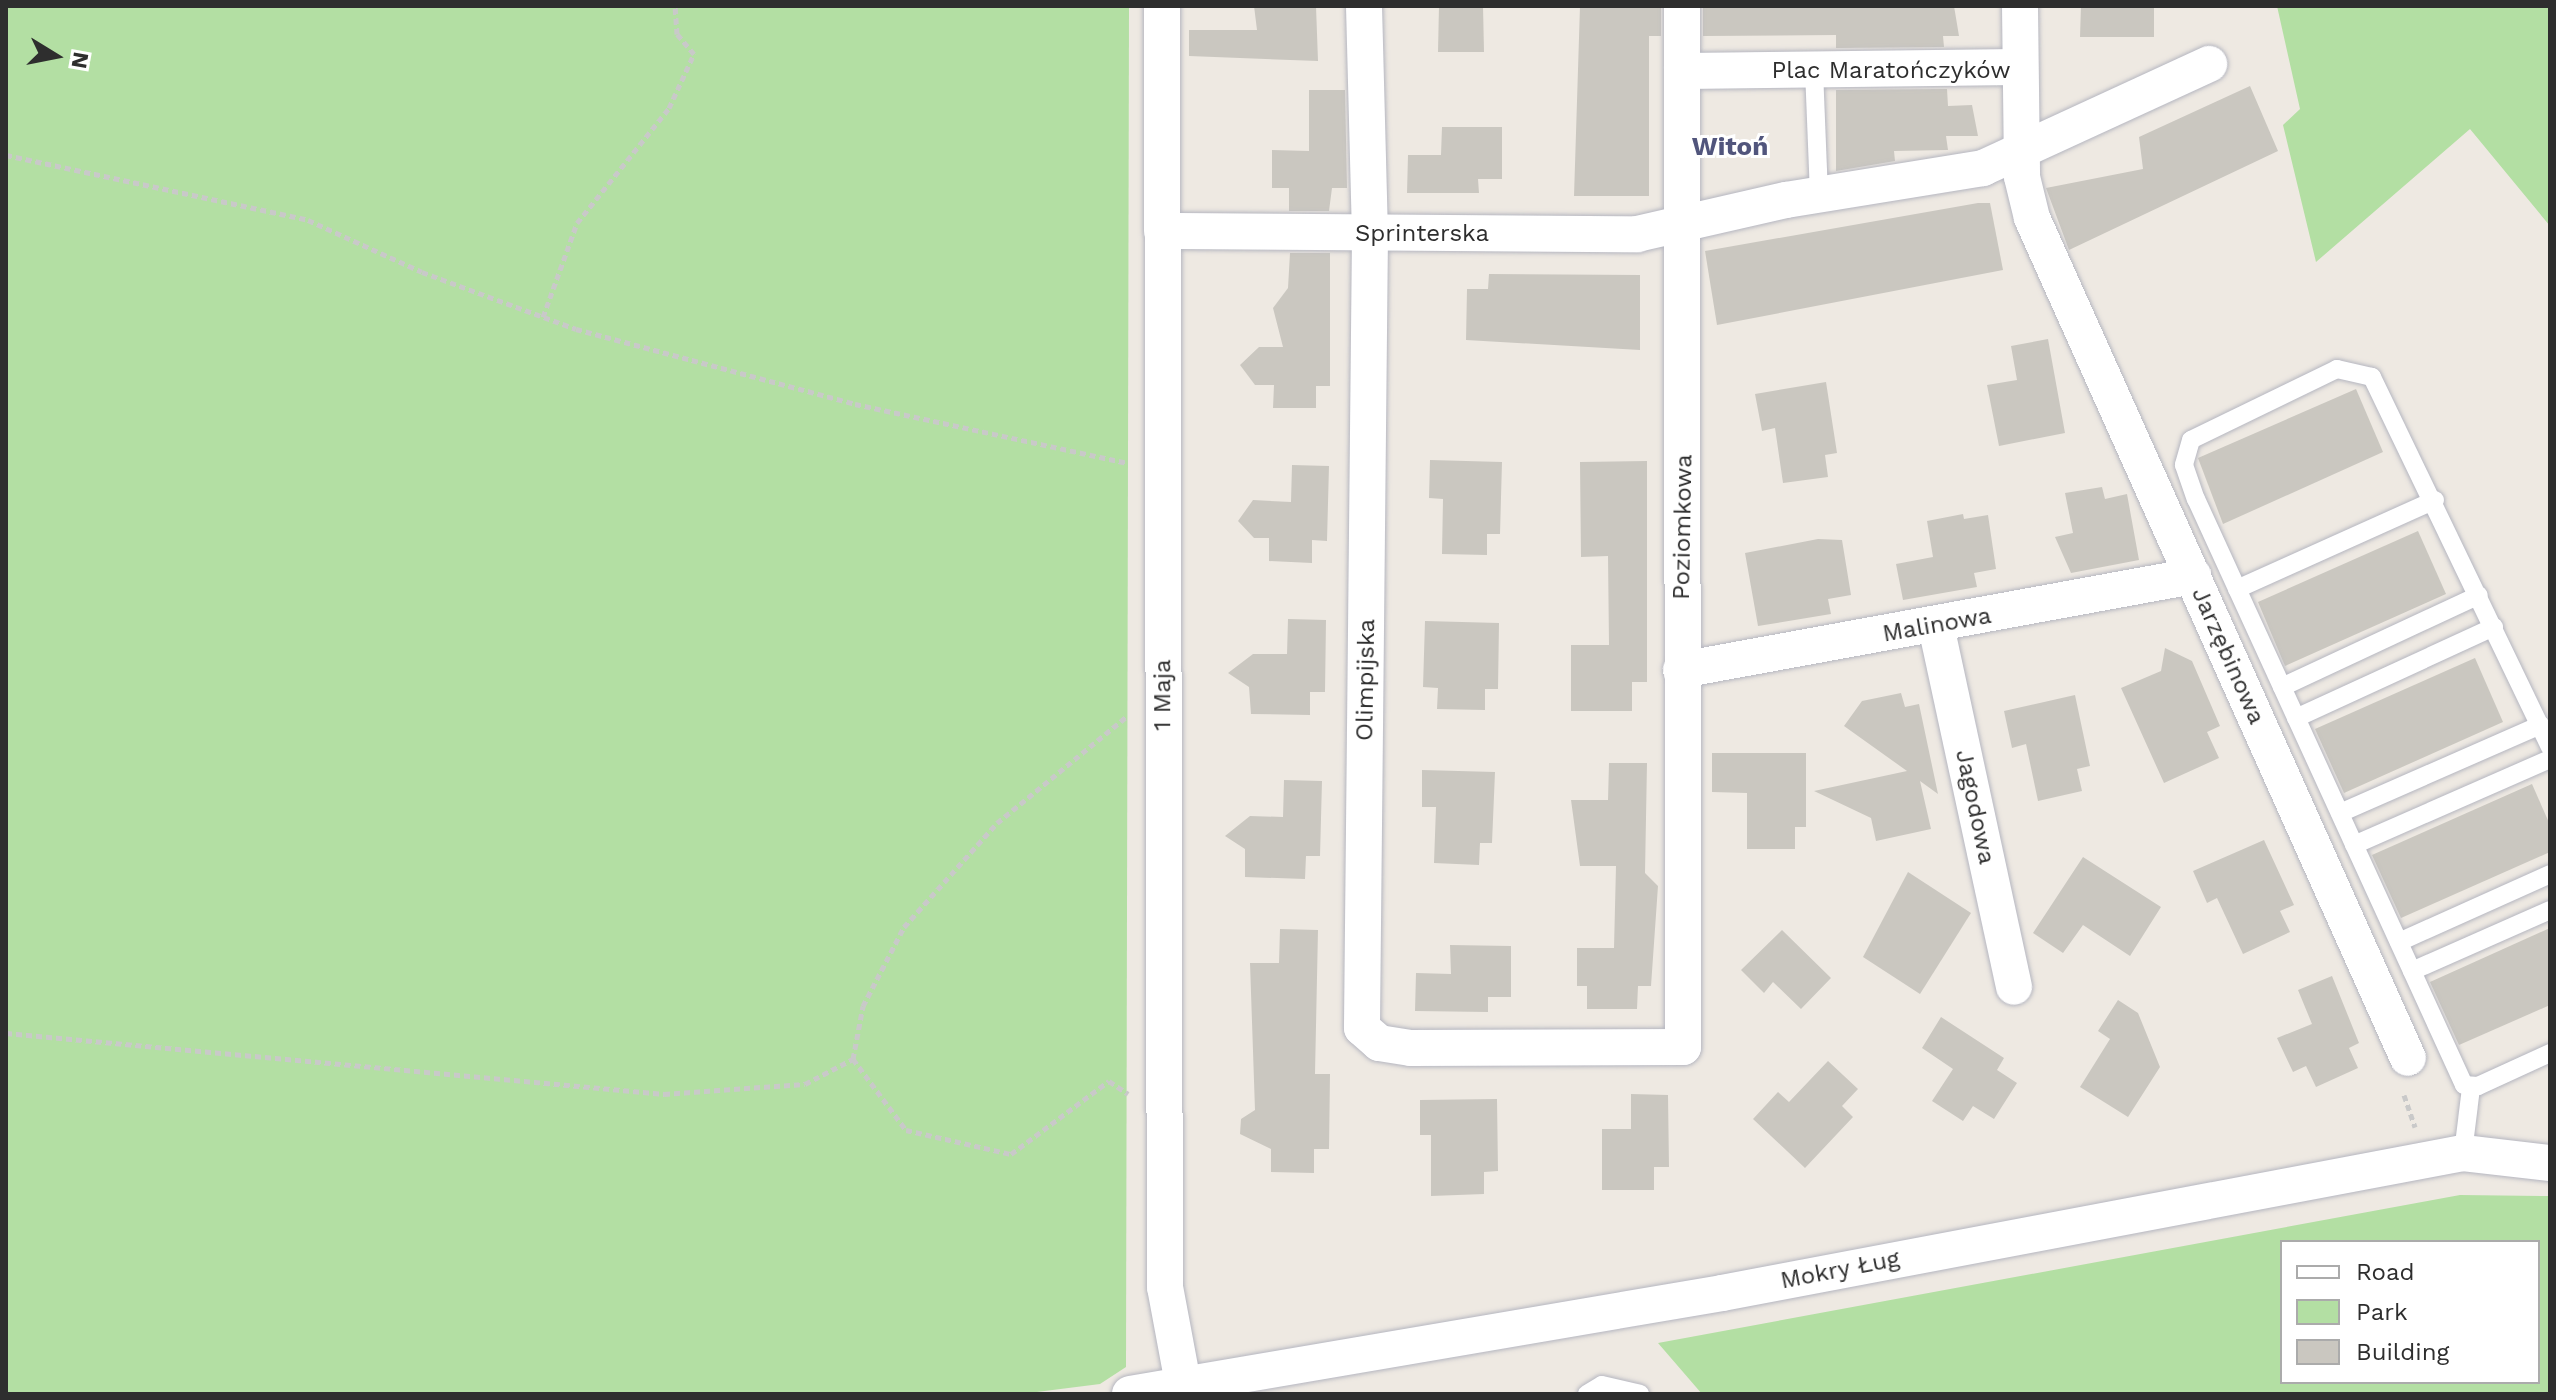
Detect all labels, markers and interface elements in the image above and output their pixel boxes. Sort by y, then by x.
north arrow [16,16,96,96]
text: N [66,50,94,70]
street label: Plac Maratończyków [1772,57,2010,85]
district label: Witoń [1692,131,1768,163]
street label: Sprinterska [1355,220,1489,248]
street label: Poziomkowa [1667,454,1699,600]
street label: Jarzębinowa [2185,583,2271,729]
street label: Malinowa [1880,601,1994,649]
street label: Olimpijska [1351,619,1381,741]
street label: 1 Maja [1149,659,1177,731]
street label: Jagodowa [1949,747,2001,867]
legend [2280,1240,2540,1384]
street label: Mokry Ług [1778,1244,1902,1296]
text: Road [2356,1258,2415,1286]
text: Park [2356,1298,2408,1326]
text: Building [2356,1338,2449,1366]

